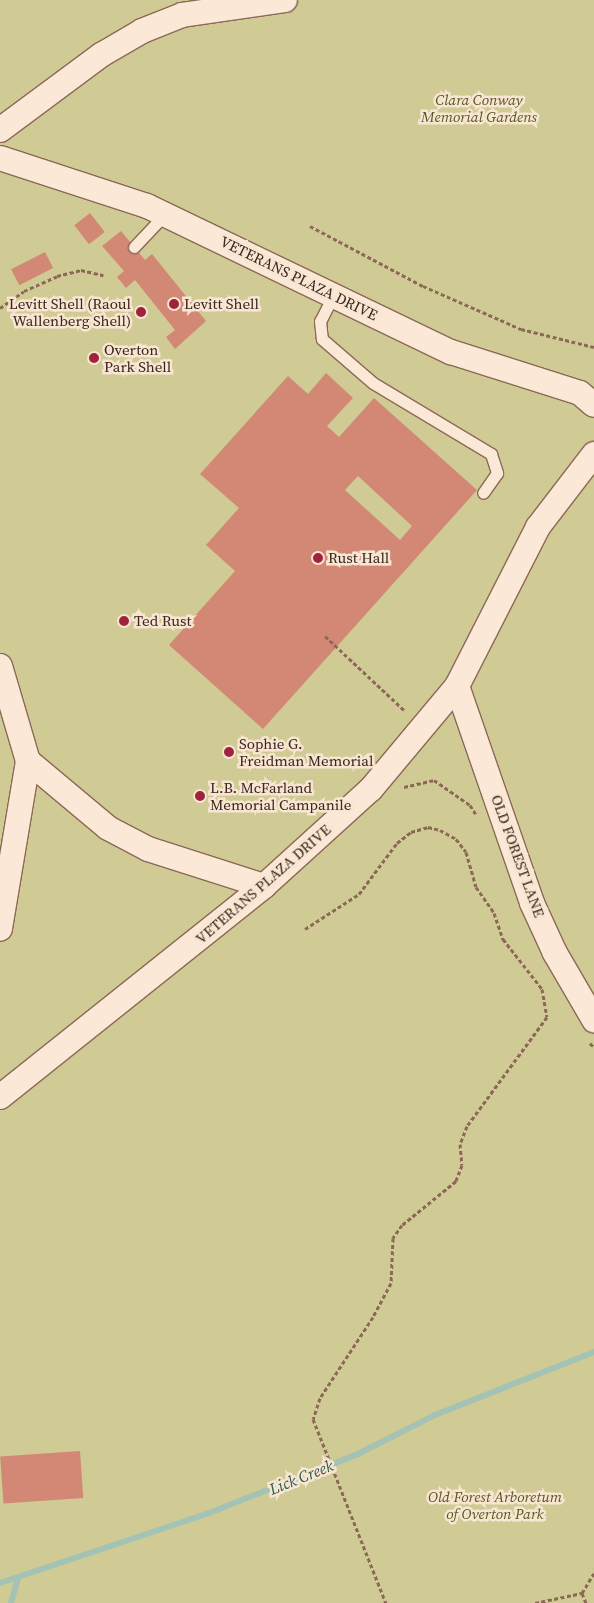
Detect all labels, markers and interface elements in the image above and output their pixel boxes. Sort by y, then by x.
park label: Clara Conway Memorial Gardens [421,90,537,125]
street label: VETERANS PLAZA DRIVE [217,232,381,324]
place label: Levitt Shell (Raoul Wallenberg Shell) [9,294,131,329]
place label: Levitt Shell [184,295,259,313]
marker: Levitt Shell [168,298,180,310]
marker: Levitt Shell (Raoul Wallenberg Shell) [135,306,147,318]
place label: Overton Park Shell [104,340,171,375]
marker: Overton Park Shell [88,352,100,364]
place label: Rust Hall [328,549,389,567]
marker: Rust Hall [312,552,324,564]
place label: Ted Rust [134,612,191,630]
marker: Ted Rust [118,615,130,627]
place label: Sophie G. Freidman Memorial [239,734,373,769]
marker: Sophie G. Freidman Memorial [223,746,235,758]
place label: L.B. McFarland Memorial Campanile [210,778,351,813]
marker: L.B. McFarland Memorial Campanile [194,790,206,802]
street label: OLD FOREST LANE [487,792,549,920]
street label: VETERANS PLAZA DRIVE [192,820,334,948]
water label: Lick Creek [266,1455,336,1499]
park label: Old Forest Arboretum of Overton Park [428,1487,562,1522]

